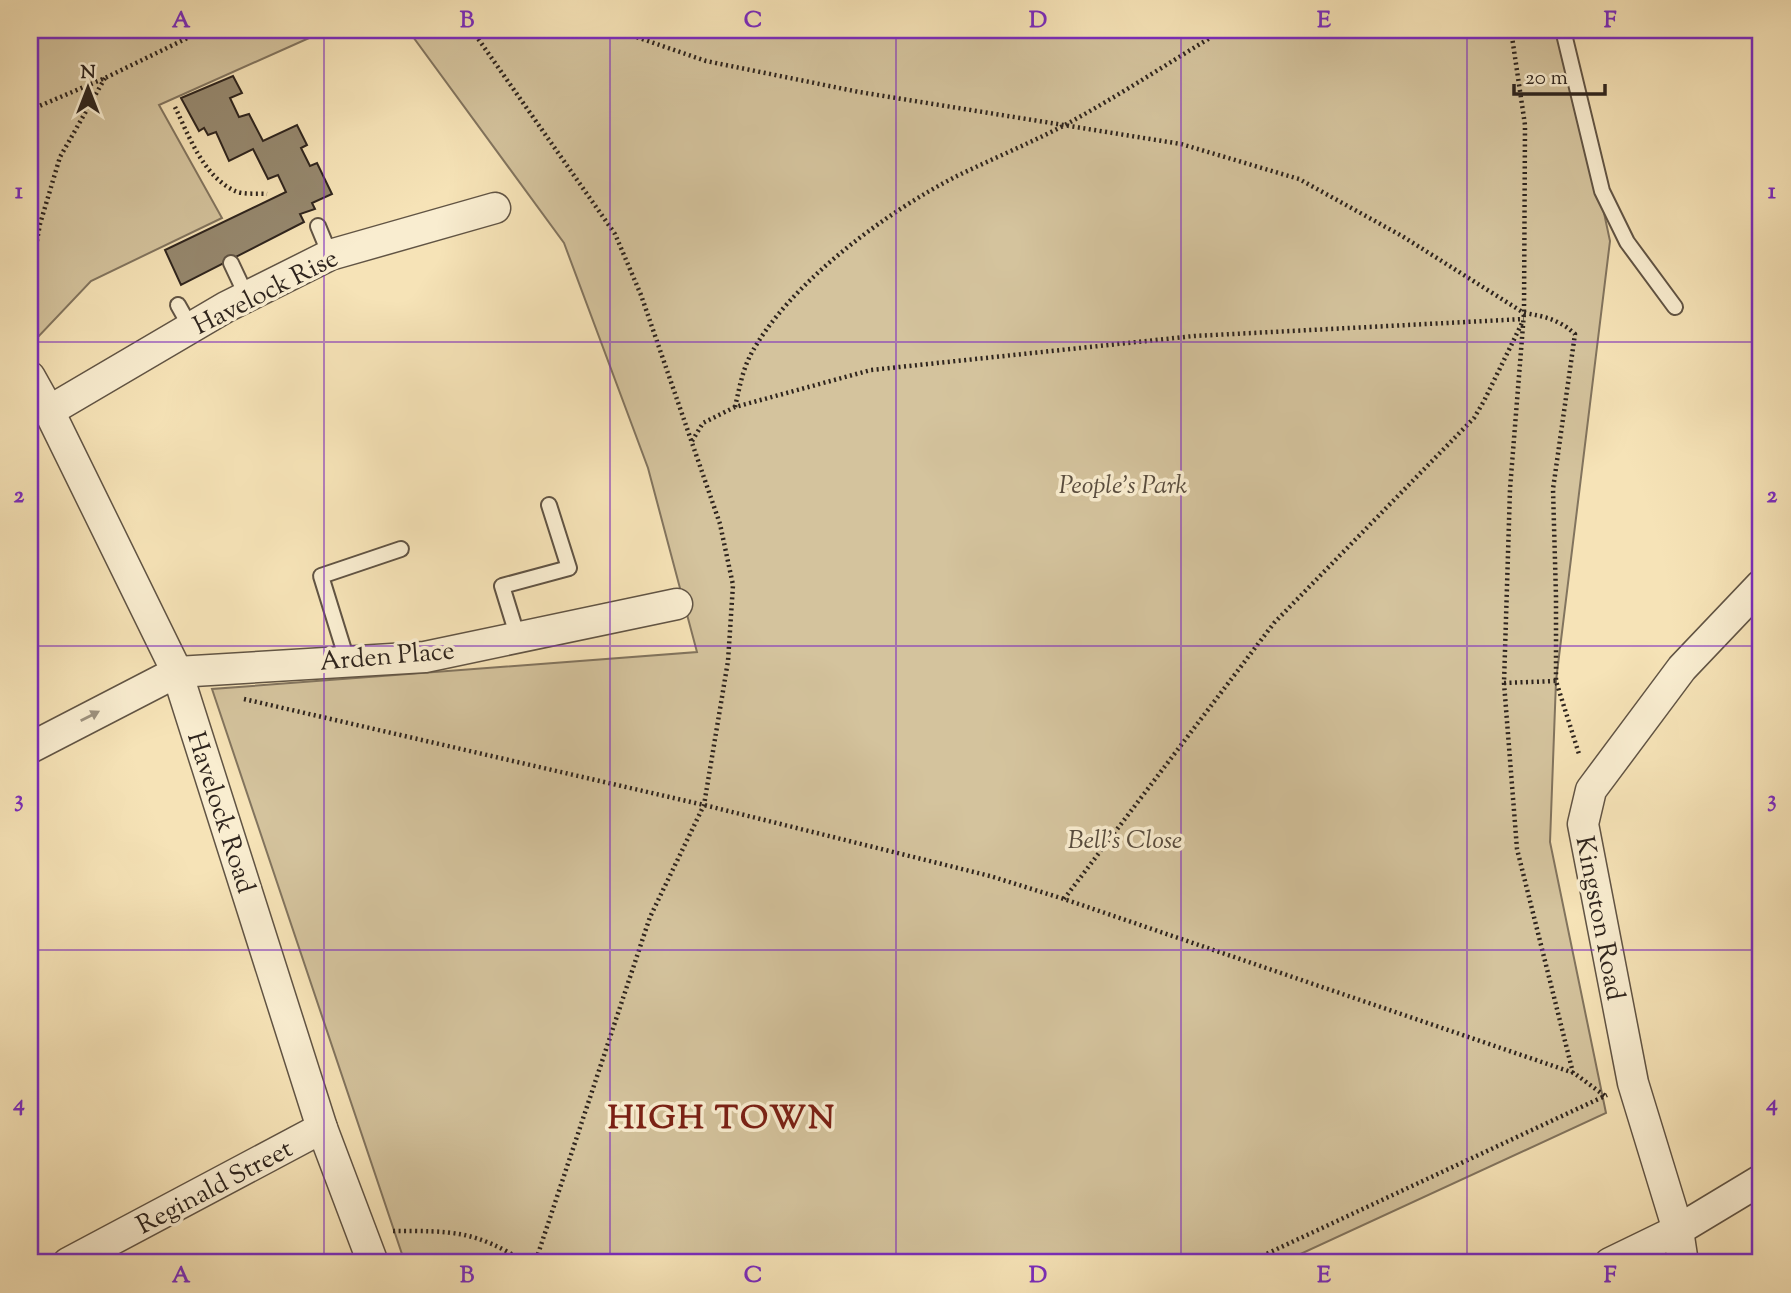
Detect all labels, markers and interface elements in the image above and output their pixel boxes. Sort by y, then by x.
text: A [172,5,191,38]
text: B [460,5,475,38]
text: C [744,5,762,38]
text: D [1029,5,1047,38]
text: E [1317,5,1331,38]
text: F [1604,5,1617,38]
north arrow [52,52,122,122]
scale bar [1514,52,1606,96]
text: N [80,60,96,87]
text: 20 m [1525,64,1568,94]
text: 1 [15,176,23,209]
text: 1 [1768,176,1776,209]
street label: Havelock Rise [187,241,345,346]
park label: People's Park [1059,468,1188,505]
text: 2 [14,480,25,513]
text: 2 [1767,480,1778,513]
street label: Arden Place [318,633,456,682]
one-way arrow [81,711,101,723]
street label: Havelock Road [176,727,263,899]
text: 3 [14,784,24,817]
text: 3 [1767,784,1777,817]
park label: Bell's Close [1068,823,1182,860]
street label: Kingston Road [1564,833,1633,1004]
text: 4 [12,1088,25,1121]
text: 4 [1765,1088,1778,1121]
district label: HIGH TOWN [608,1096,836,1144]
street label: Reginald Street [131,1131,300,1245]
text: A [172,1260,191,1293]
text: B [460,1260,475,1293]
text: C [744,1260,762,1293]
text: D [1029,1260,1047,1293]
text: E [1317,1260,1331,1293]
text: F [1604,1260,1617,1293]

